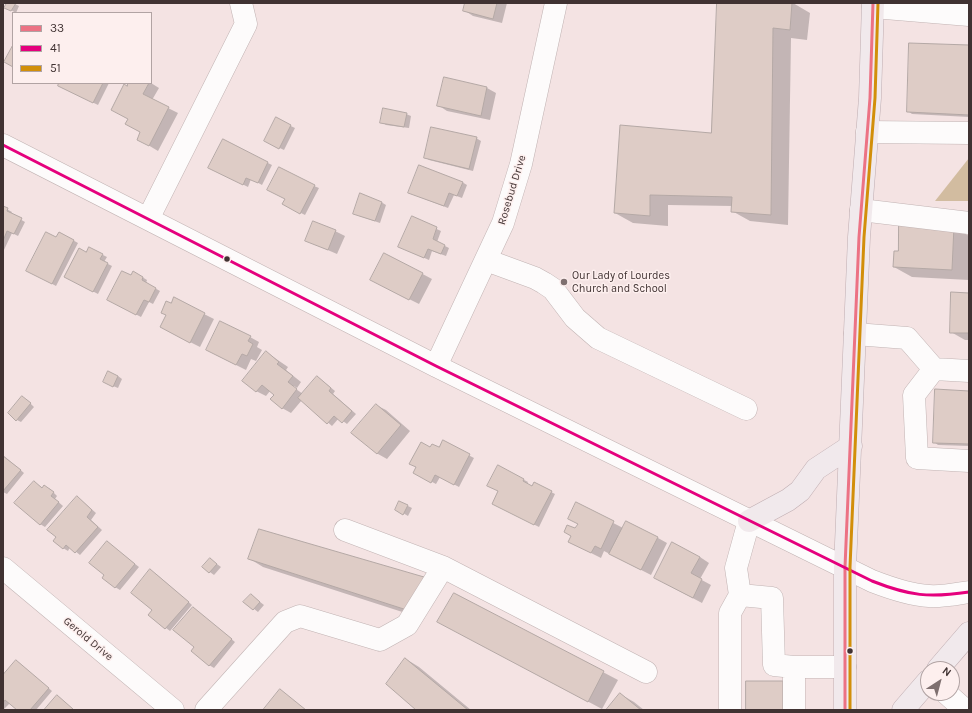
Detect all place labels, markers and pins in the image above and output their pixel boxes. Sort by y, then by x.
unlabelled marker [222,254,232,264]
place label: Our Lady of Lourdes Church and School [572,269,670,295]
marker: Our Lady of Lourdes Church and School [559,277,569,287]
unlabelled marker [845,646,855,656]

